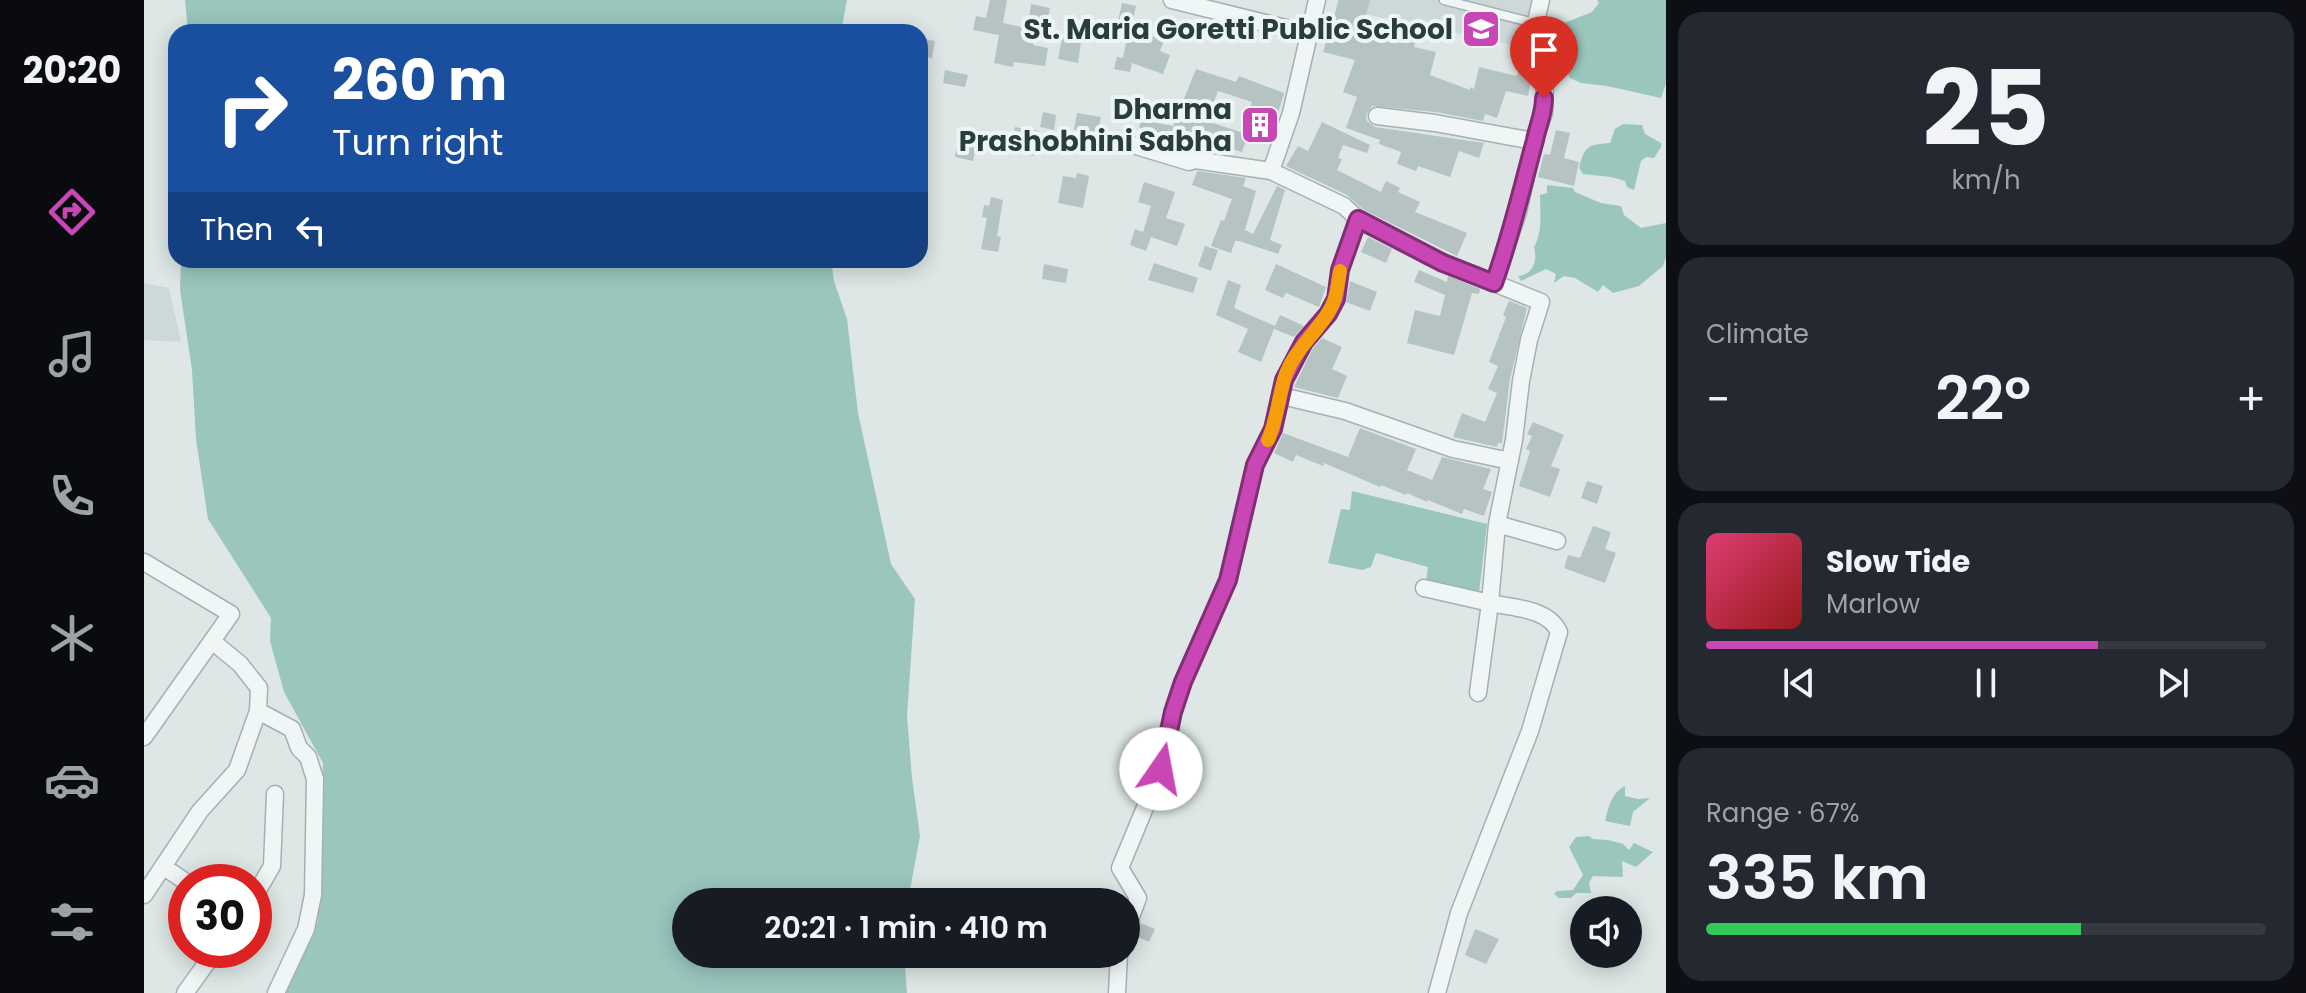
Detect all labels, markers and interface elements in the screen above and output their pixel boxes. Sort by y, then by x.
school or university icon: St. Maria Goretti Public School [1460,8,1502,50]
place label: St. Maria Goretti Public School [1024,10,1453,49]
pin [1510,16,1578,98]
icon: arrive [1522,28,1566,72]
text: 25 [1923,36,2049,181]
text: 260 m [332,41,507,120]
text: 20:20 [23,45,121,96]
icon: right [200,56,304,160]
place label: Dharma Prashobhini Sabha [959,90,1232,161]
building icon: Dharma Prashobhini Sabha [1239,104,1281,146]
text: Turn right [332,117,503,168]
text: km/h [1951,162,2021,198]
icon: directions [44,184,100,240]
text: Then [200,208,273,251]
icon: left [289,208,333,252]
text: Climate [1706,316,1809,352]
icon: music [44,326,100,382]
text: 22° [1935,357,2031,441]
text: − [1706,369,1730,430]
text: + [2236,369,2266,430]
icon: phone [44,468,100,524]
text: Slow Tide [1826,540,1970,583]
text: Marlow [1826,586,1920,622]
icon: climate [44,610,100,666]
icon: previous [1777,661,1821,705]
icon: pause [1964,661,2008,705]
icon: next [2151,661,2195,705]
position arrow [1119,727,1203,811]
icon: car [44,752,100,808]
text: Range · 67% [1706,795,1860,831]
text: 335 km [1706,836,1929,920]
speed limit sign: 30 [168,864,272,968]
icon: filters [44,894,100,950]
map controls [1570,896,1642,968]
button: sound [1570,896,1642,968]
text: 20:21 · 1 min · 410 m [764,906,1048,949]

